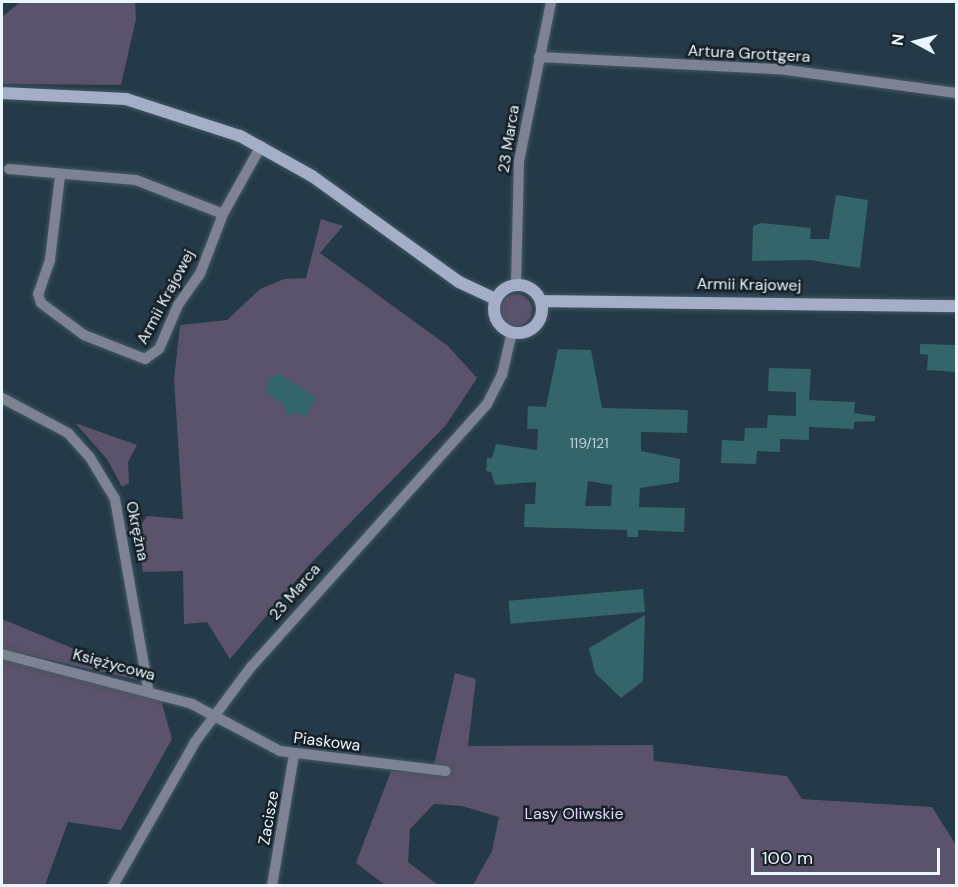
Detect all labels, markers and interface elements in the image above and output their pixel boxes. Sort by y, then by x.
north arrow [886,12,946,72]
text: N [887,33,909,47]
street label: Artura Grottgera [687,41,811,67]
street label: 23 Marca [494,104,524,174]
street label: Armii Krajowej [133,246,199,348]
street label: Armii Krajowej [697,274,801,296]
house number: 119/121 [569,435,609,451]
street label: Okrężna [121,499,153,563]
street label: 23 Marca [265,560,325,624]
street label: Księżycowa [71,645,157,685]
street label: Piaskowa [293,728,361,756]
street label: Zacisze [255,789,283,847]
park label: Lasy Oliwskie [524,804,624,824]
scale bar [754,836,943,874]
text: 100 m [762,846,813,870]

